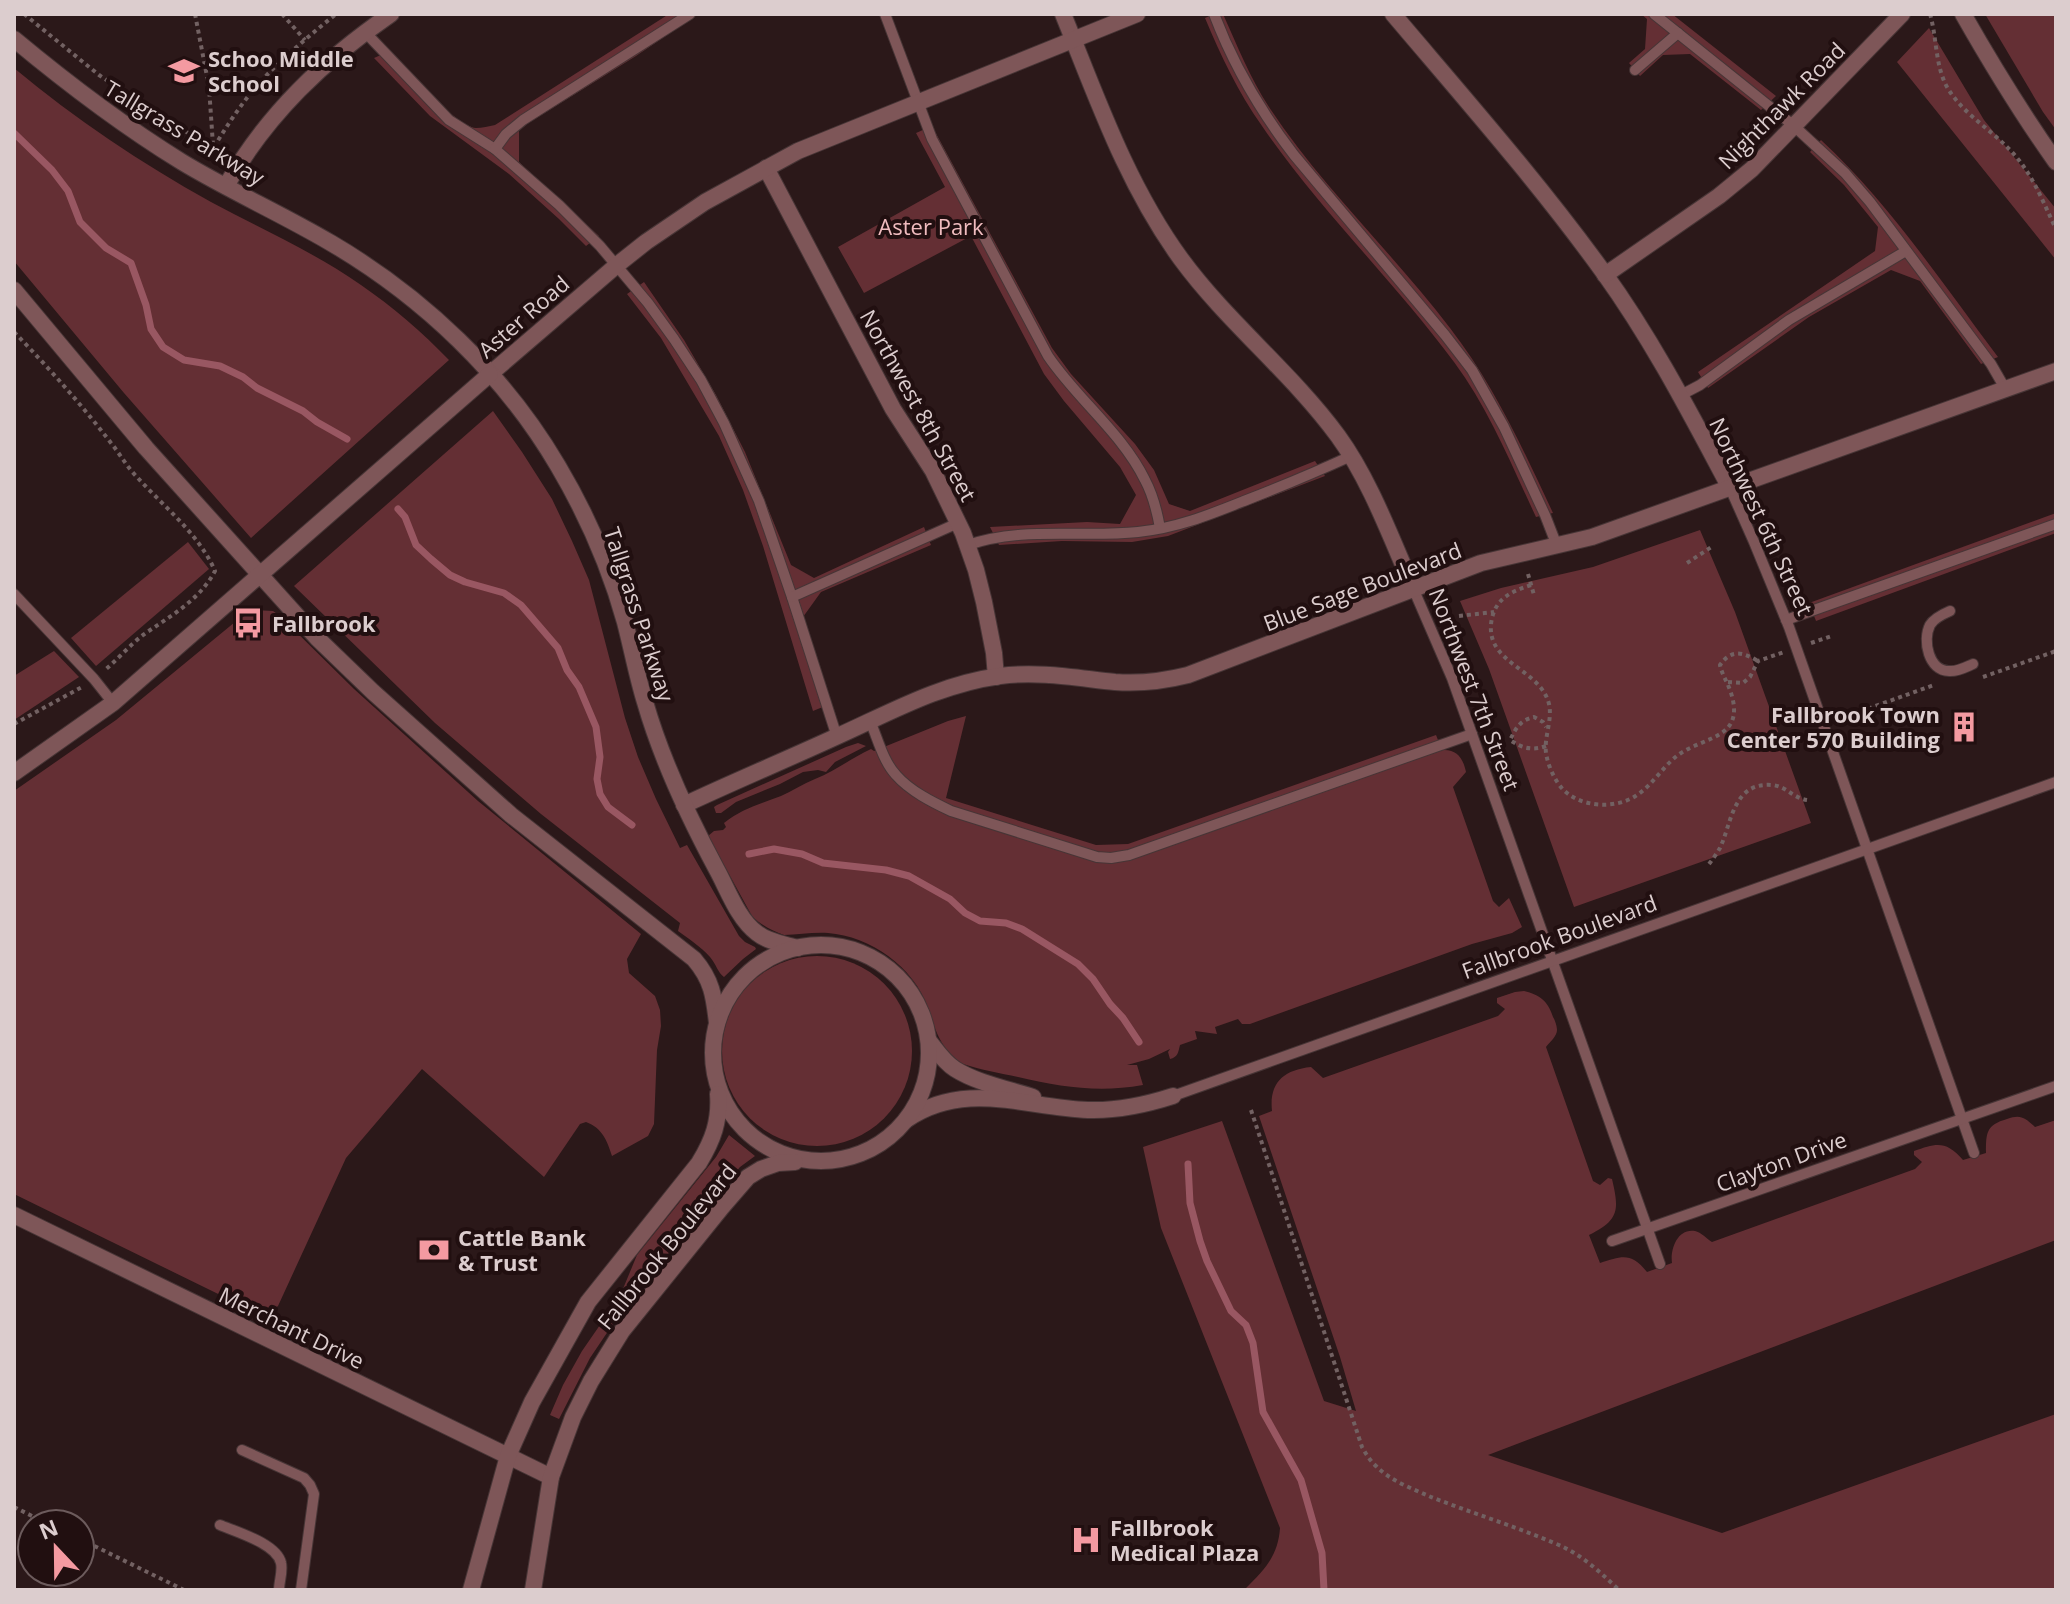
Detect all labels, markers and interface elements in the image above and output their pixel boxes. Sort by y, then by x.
street label: Nighthawk Road [1711,35,1851,175]
place label: Schoo Middle School [208,43,354,98]
school or university icon: Schoo Middle School [167,54,201,88]
street label: Tallgrass Parkway [99,72,271,192]
park label: Aster Park [878,211,984,241]
street label: Aster Road [471,268,575,364]
street label: Northwest 8th Street [854,304,984,506]
street label: Northwest 6th Street [1703,412,1821,620]
street label: Tallgrass Parkway [598,523,683,706]
street label: Blue Sage Boulevard [1259,534,1465,638]
street label: Northwest 7th Street [1423,583,1528,795]
bus stop icon: Fallbrook [231,606,265,640]
place label: Fallbrook [272,608,376,638]
place label: Fallbrook Town Center 570 Building [1727,699,1941,754]
building icon: Fallbrook Town Center 570 Building [1947,710,1981,744]
street label: Fallbrook Boulevard [1457,887,1661,985]
street label: Clayton Drive [1712,1124,1850,1198]
street label: Fallbrook Boulevard [590,1157,742,1335]
place label: Cattle Bank & Trust [458,1222,586,1277]
bank icon: Cattle Bank & Trust [417,1233,451,1267]
street label: Merchant Drive [214,1279,370,1375]
north arrow [16,1508,96,1588]
text: N [34,1511,62,1546]
place label: Fallbrook Medical Plaza [1110,1512,1259,1567]
hospital icon: Fallbrook Medical Plaza [1069,1523,1103,1557]

